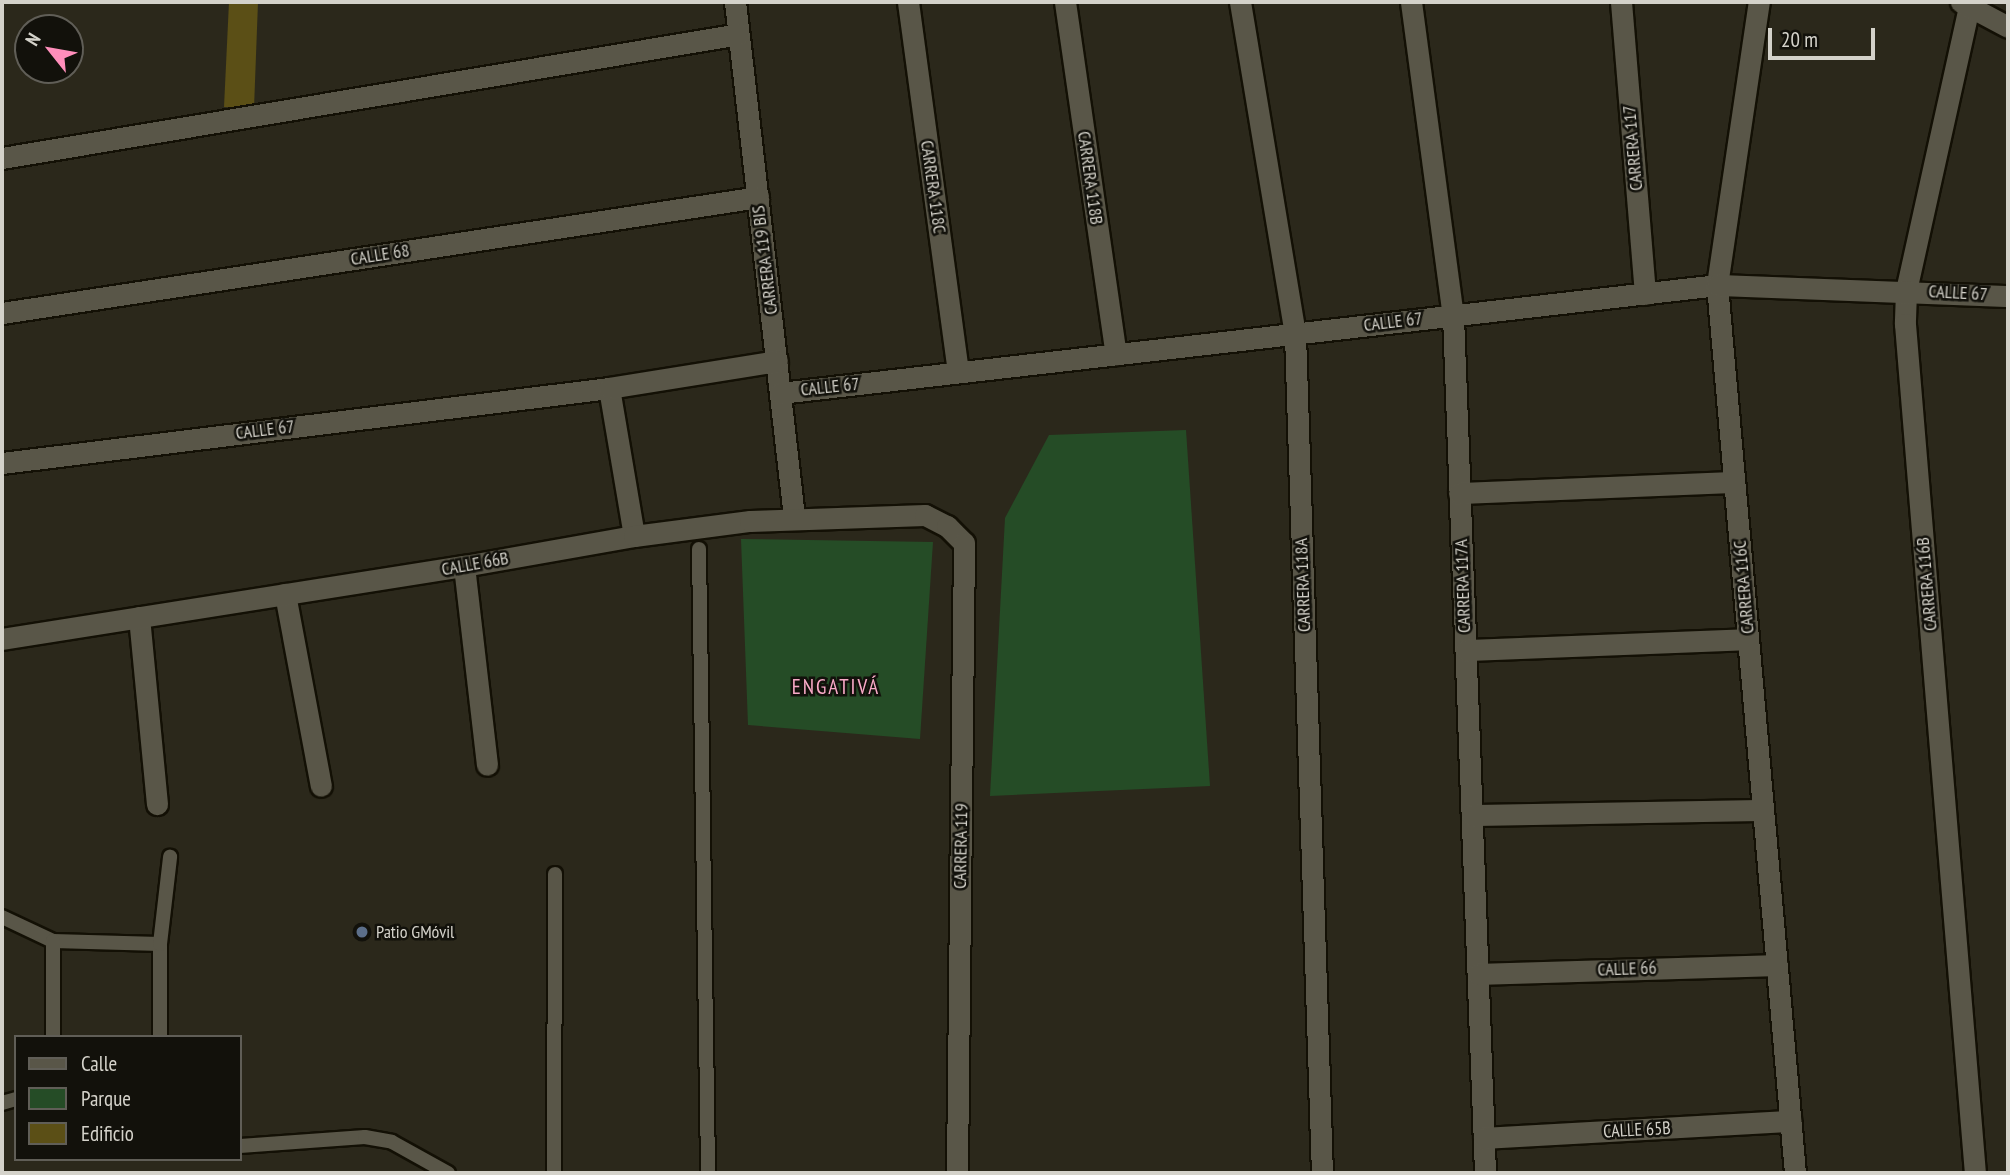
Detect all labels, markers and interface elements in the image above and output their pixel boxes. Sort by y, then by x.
north arrow [14,14,84,84]
scale bar [1772,14,1879,58]
text: 20 m [1781,26,1818,53]
text: N [20,29,46,50]
street label: CARRERA 117 [1618,104,1648,192]
street label: CARRERA 118B [1073,130,1107,226]
street label: CARRERA 118C [916,139,950,235]
street label: CARRERA 119 BIS [748,204,782,316]
street label: CALLE 68 [349,240,411,270]
street label: CALLE 67 [1928,281,1988,305]
street label: CALLE 67 [1362,308,1424,336]
street label: CALLE 67 [800,373,860,401]
street label: CALLE 67 [234,416,296,444]
street label: CARRERA 116B [1912,536,1942,632]
street label: CARRERA 118A [1291,537,1315,633]
street label: CARRERA 117A [1451,538,1475,634]
street label: CARRERA 116C [1729,539,1759,635]
street label: CALLE 66B [440,548,510,580]
district label: ENGATIVÁ [793,674,879,700]
street label: CARRERA 119 [949,803,973,889]
place label: Patio GMóvil [376,921,454,943]
marker: Patio GMóvil [354,924,370,940]
street label: CALLE 66 [1597,957,1657,981]
legend [14,1035,242,1161]
text: Calle [81,1050,117,1077]
text: Parque [81,1085,131,1112]
street label: CALLE 65B [1603,1117,1671,1143]
text: Edificio [81,1120,134,1147]

